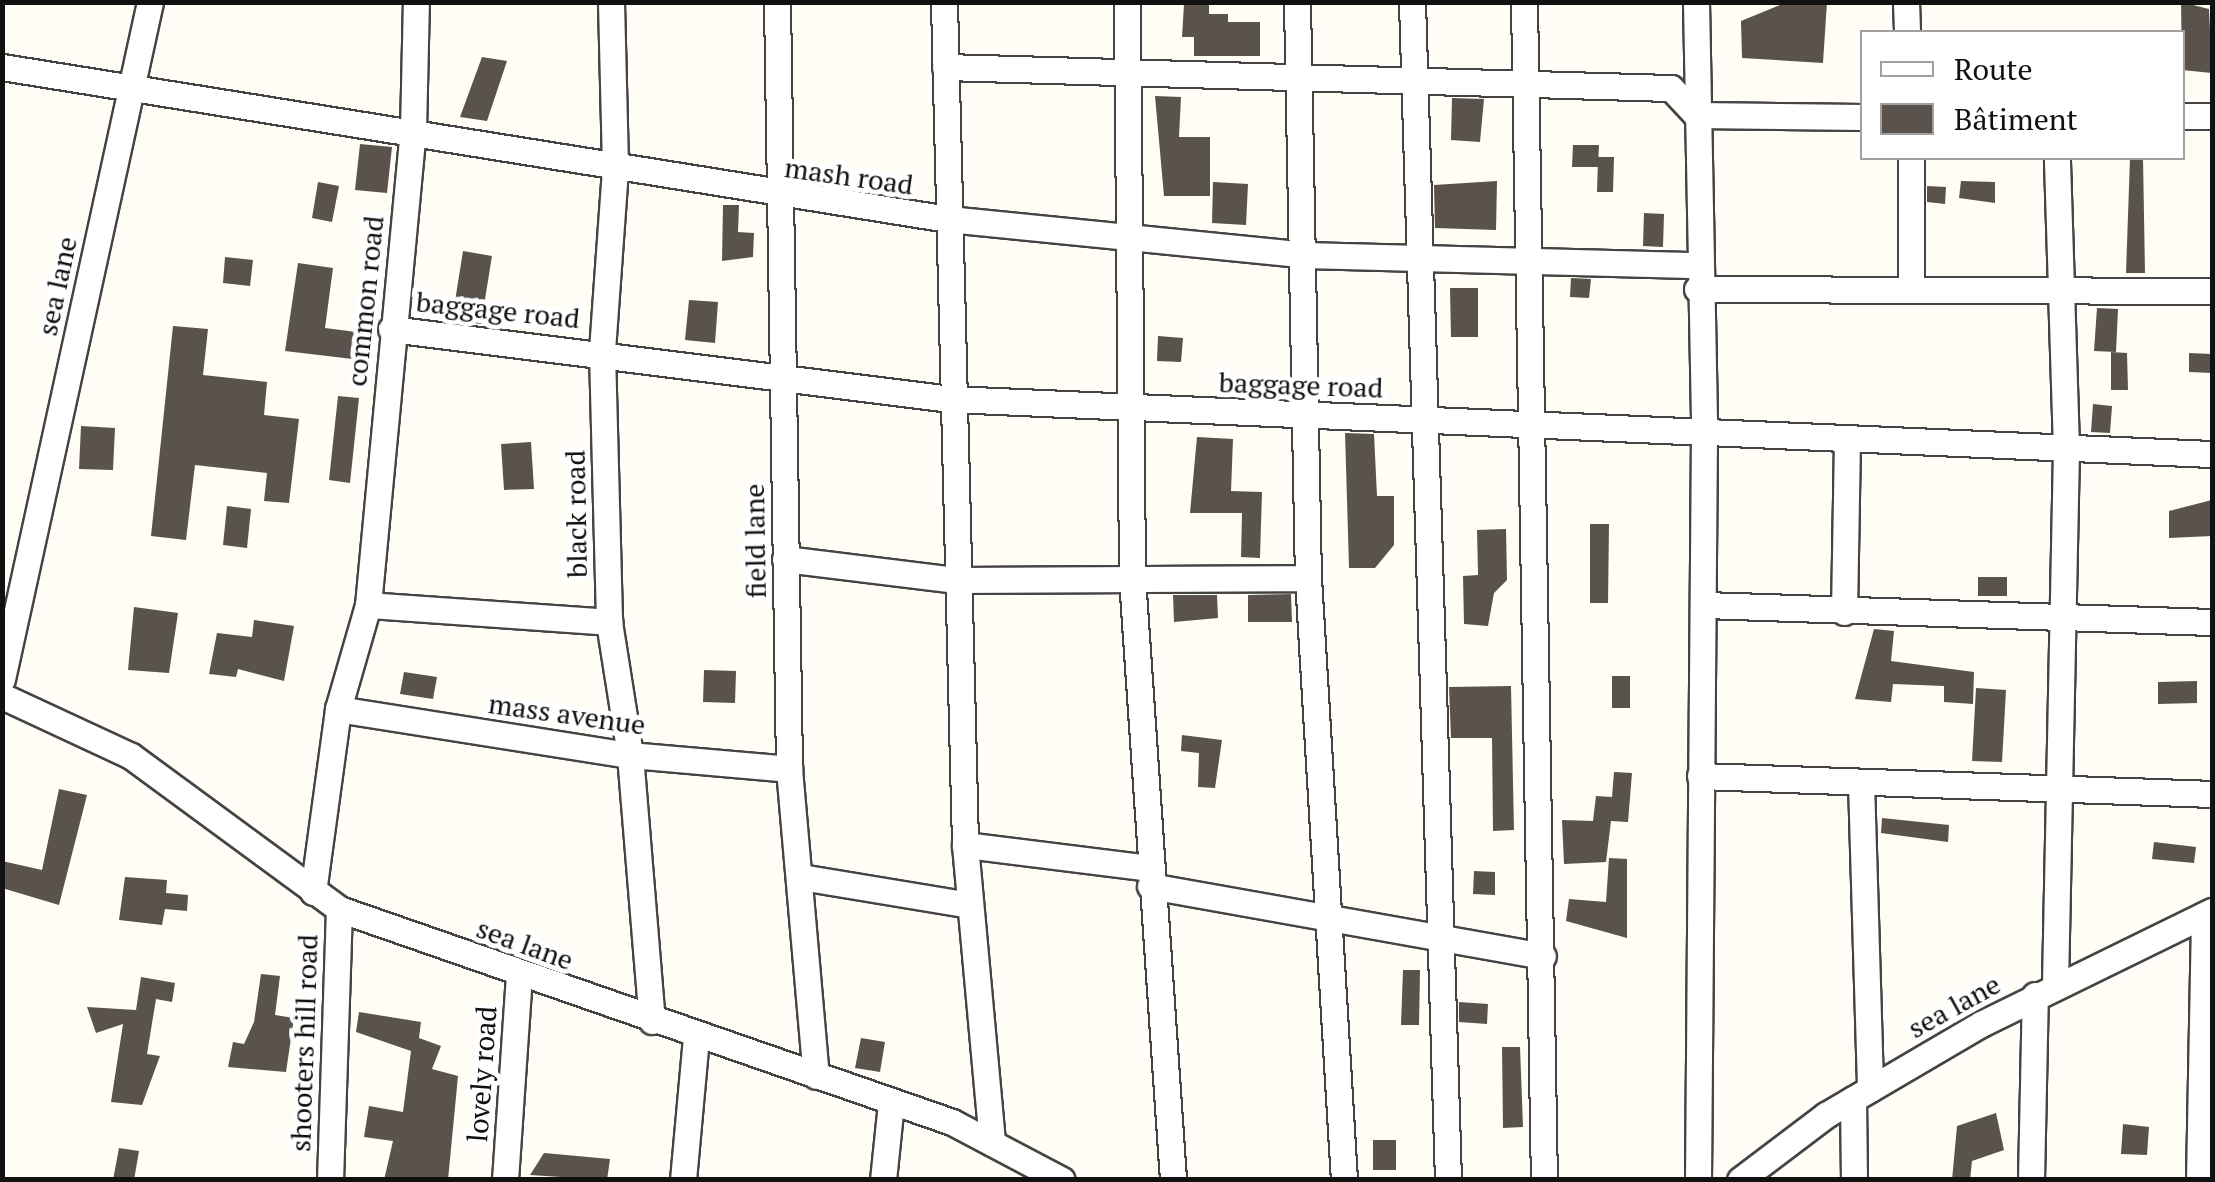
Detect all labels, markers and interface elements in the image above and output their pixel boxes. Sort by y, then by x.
legend [1860,30,2185,160]
text: Route [1954,49,2033,89]
text: Bâtiment [1954,99,2078,139]
street label: mash road [783,150,915,202]
street label: common road [339,214,391,388]
street label: sea lane [30,233,84,339]
street label: baggage road [414,285,582,335]
street label: baggage road [1218,365,1384,405]
street label: black road [558,450,594,578]
street label: field lane [737,483,773,599]
street label: mass avenue [486,686,648,742]
street label: sea lane [472,911,578,977]
street label: shooters hill road [283,934,325,1152]
street label: sea lane [1902,967,2006,1045]
street label: lovely road [460,1005,504,1143]

